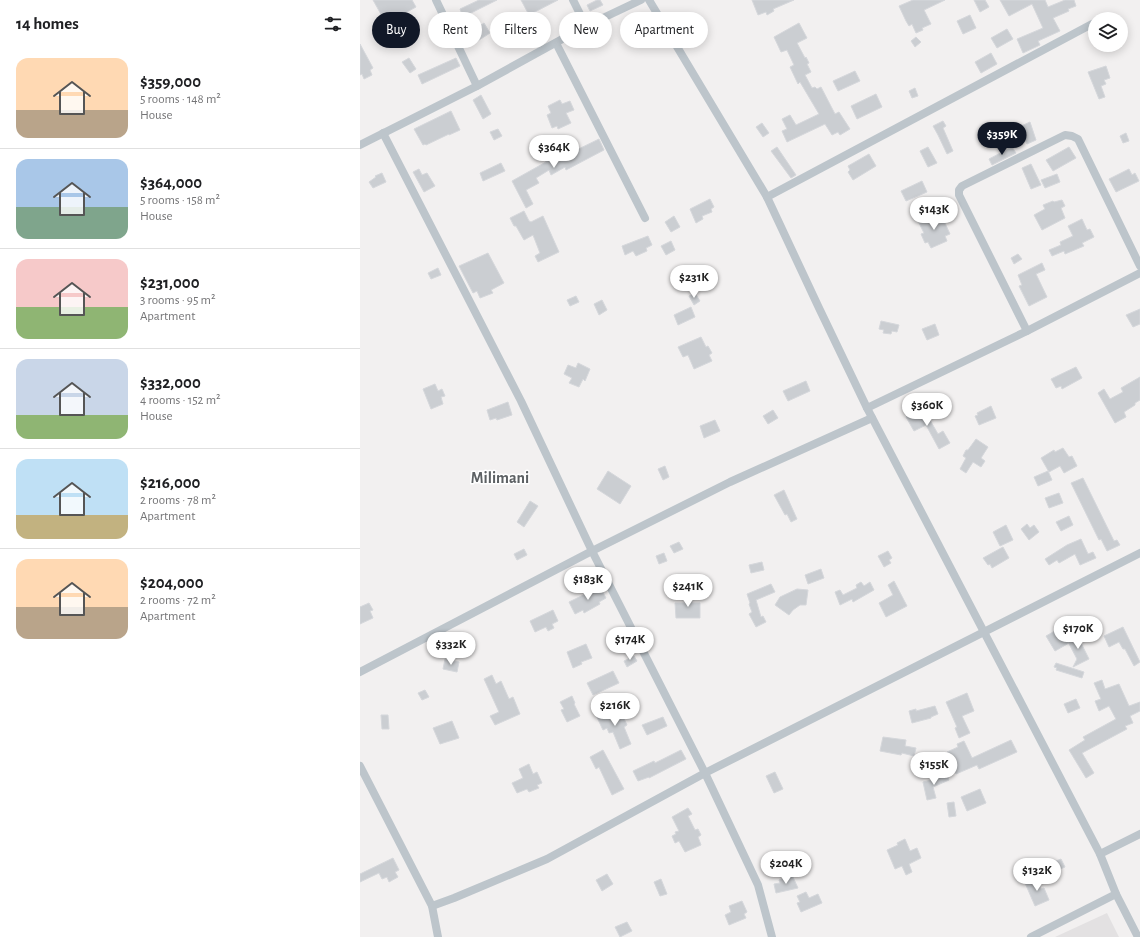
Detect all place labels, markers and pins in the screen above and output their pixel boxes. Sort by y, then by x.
pin: $359K [974,122,1030,156]
pin: $364K [526,135,582,169]
pin: $143K [906,197,962,231]
pin: $231K [666,265,722,299]
pin: $360K [899,393,955,427]
pin: $183K [560,567,616,601]
pin: $241K [660,574,716,608]
pin: $170K [1050,616,1106,650]
pin: $174K [602,627,658,661]
pin: $332K [423,632,479,666]
pin: $216K [587,693,643,727]
pin: $155K [906,752,962,786]
pin: $204K [758,851,814,885]
pin: $132K [1009,858,1065,892]

